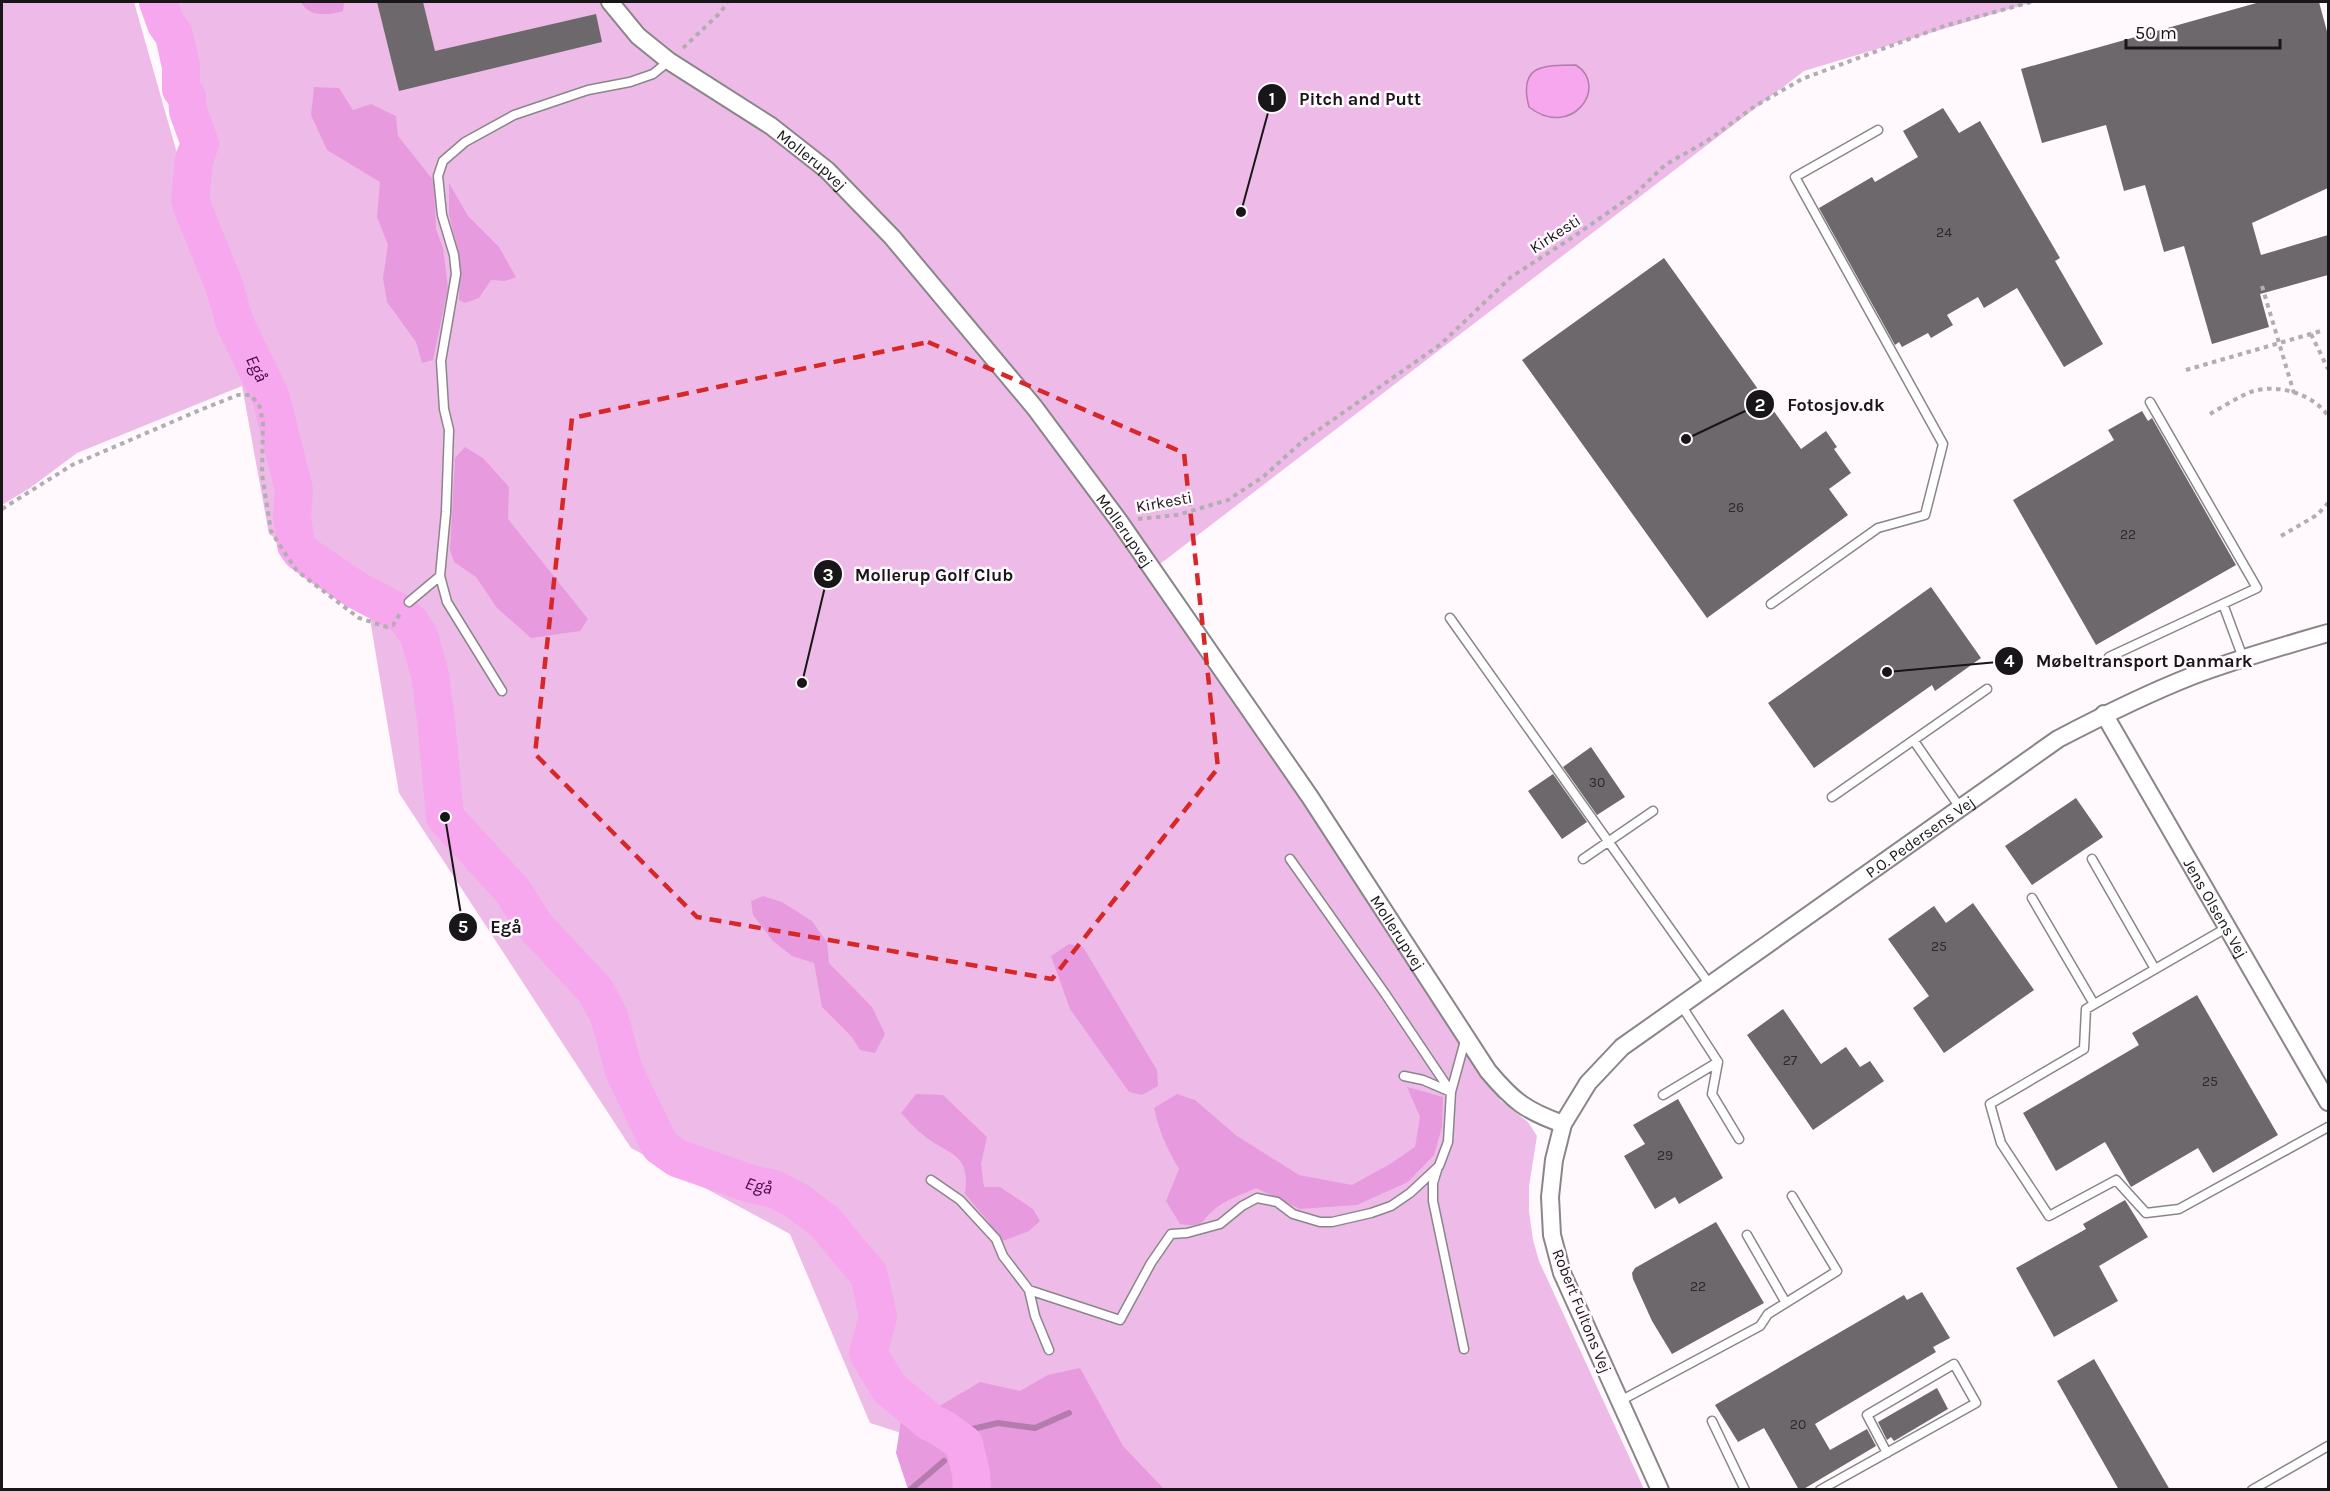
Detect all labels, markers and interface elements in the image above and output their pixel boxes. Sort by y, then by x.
scale bar [2126,12,2280,50]
text: 50 m [2135,22,2177,44]
callout: Pitch and Putt [1257,80,1433,116]
text: 1 [1269,88,1275,110]
text: Pitch and Putt [1299,88,1421,110]
street label: Mollerupvej [773,125,851,194]
street label: Kirkesti [1526,211,1584,257]
house number: 24 [1936,224,1952,241]
water label: Egå [241,351,273,386]
callout: Fotosjov.dk [1745,386,1896,422]
text: 2 [1755,394,1765,416]
text: Fotosjov.dk [1787,394,1885,416]
street label: Kirkesti [1134,488,1194,516]
street label: Mollerupvej [1092,490,1157,571]
house number: 26 [1728,499,1744,516]
house number: 22 [2120,526,2136,543]
callout: Mollerup Golf Club [813,556,1025,592]
text: 3 [822,564,834,586]
text: Mollerup Golf Club [855,564,1013,586]
callout: Møbeltransport Danmark [1994,643,2264,679]
text: 4 [2004,650,2015,672]
text: Møbeltransport Danmark [2036,650,2253,672]
house number: 30 [1589,774,1605,791]
street label: P.O. Pedersens Vej [1861,791,1978,882]
street label: Jens Olsens Vej [2180,855,2252,961]
street label: Mollerupvej [1367,891,1429,973]
callout: Egå [448,909,534,945]
text: 5 [458,916,468,938]
text: Egå [490,916,522,938]
house number: 25 [1931,938,1947,955]
house number: 27 [1783,1052,1798,1069]
house number: 25 [2202,1073,2218,1090]
house number: 29 [1657,1147,1673,1164]
water label: Egå [742,1172,775,1199]
street label: Robert Fultons Vej [1548,1246,1616,1376]
house number: 22 [1690,1278,1706,1295]
house number: 20 [1790,1416,1806,1433]

